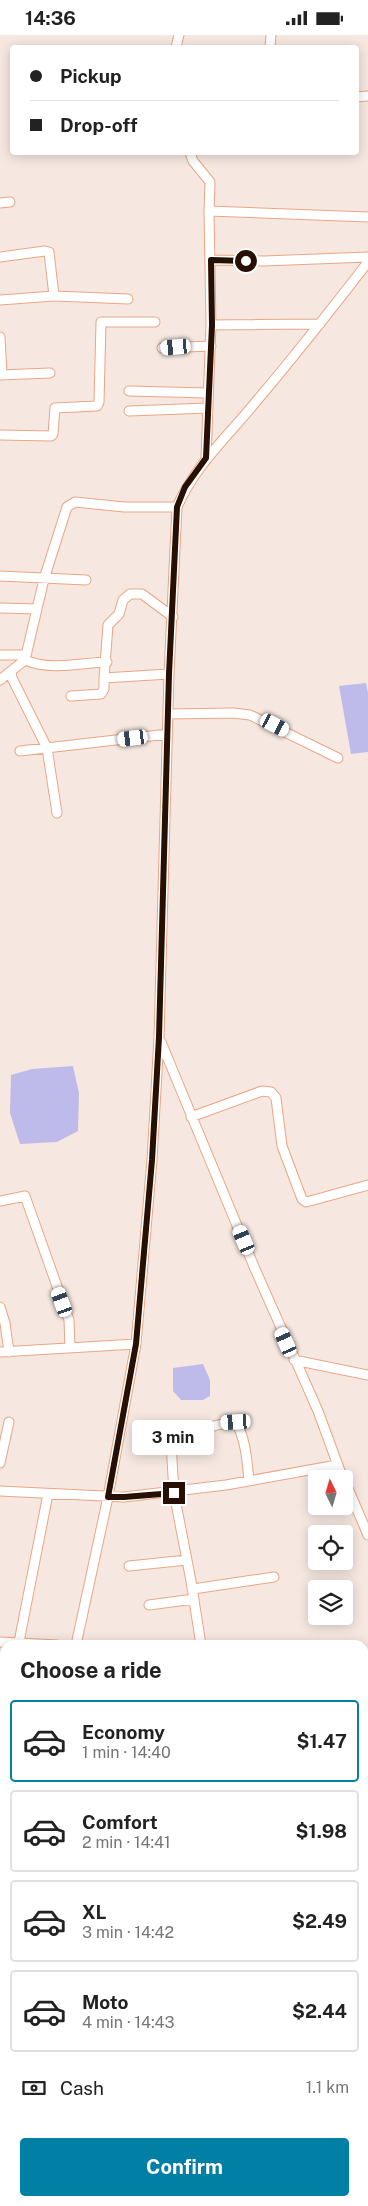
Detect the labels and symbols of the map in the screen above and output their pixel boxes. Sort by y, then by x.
route start [235,250,257,272]
car [160,338,191,356]
car [258,712,291,738]
car [117,729,148,747]
car [231,1223,256,1257]
car [49,1285,74,1319]
car [273,1325,298,1359]
car [220,1414,251,1430]
callout: 3 min [133,1421,215,1455]
north arrow [308,1470,352,1515]
route end [163,1482,185,1504]

